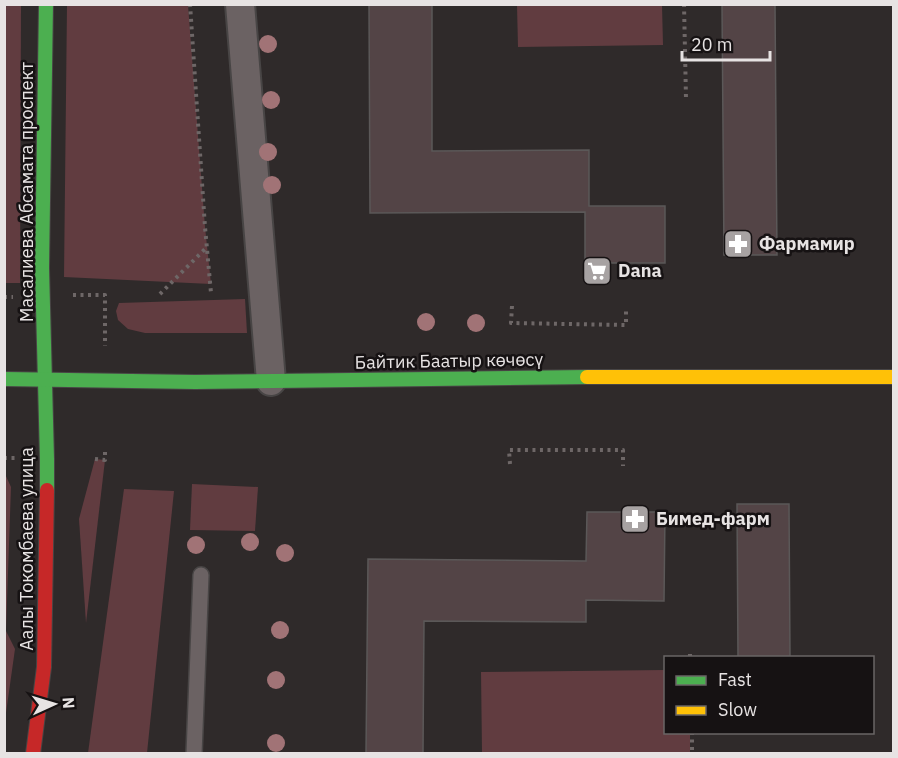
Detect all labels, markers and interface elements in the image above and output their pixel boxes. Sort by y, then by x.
scale bar [682,24,770,62]
text: 20 m [691,33,733,56]
street label: Масалиева Абсамата проспект [15,61,38,322]
pharmacy icon: Фармамир [722,228,754,260]
place label: Фармамир [759,232,855,255]
supermarket icon: Dana [581,255,613,287]
place label: Dana [618,259,662,282]
street label: Байтик Баатыр көчөсү [354,347,544,374]
street label: Аалы Токомбаева улица [15,447,38,651]
pharmacy icon: Бимед-фарм [619,503,651,535]
place label: Бимед-фарм [656,507,770,530]
legend [664,656,874,734]
text: Fast [718,668,752,691]
north arrow [24,674,84,734]
text: N [59,696,79,709]
text: Slow [718,698,757,721]

